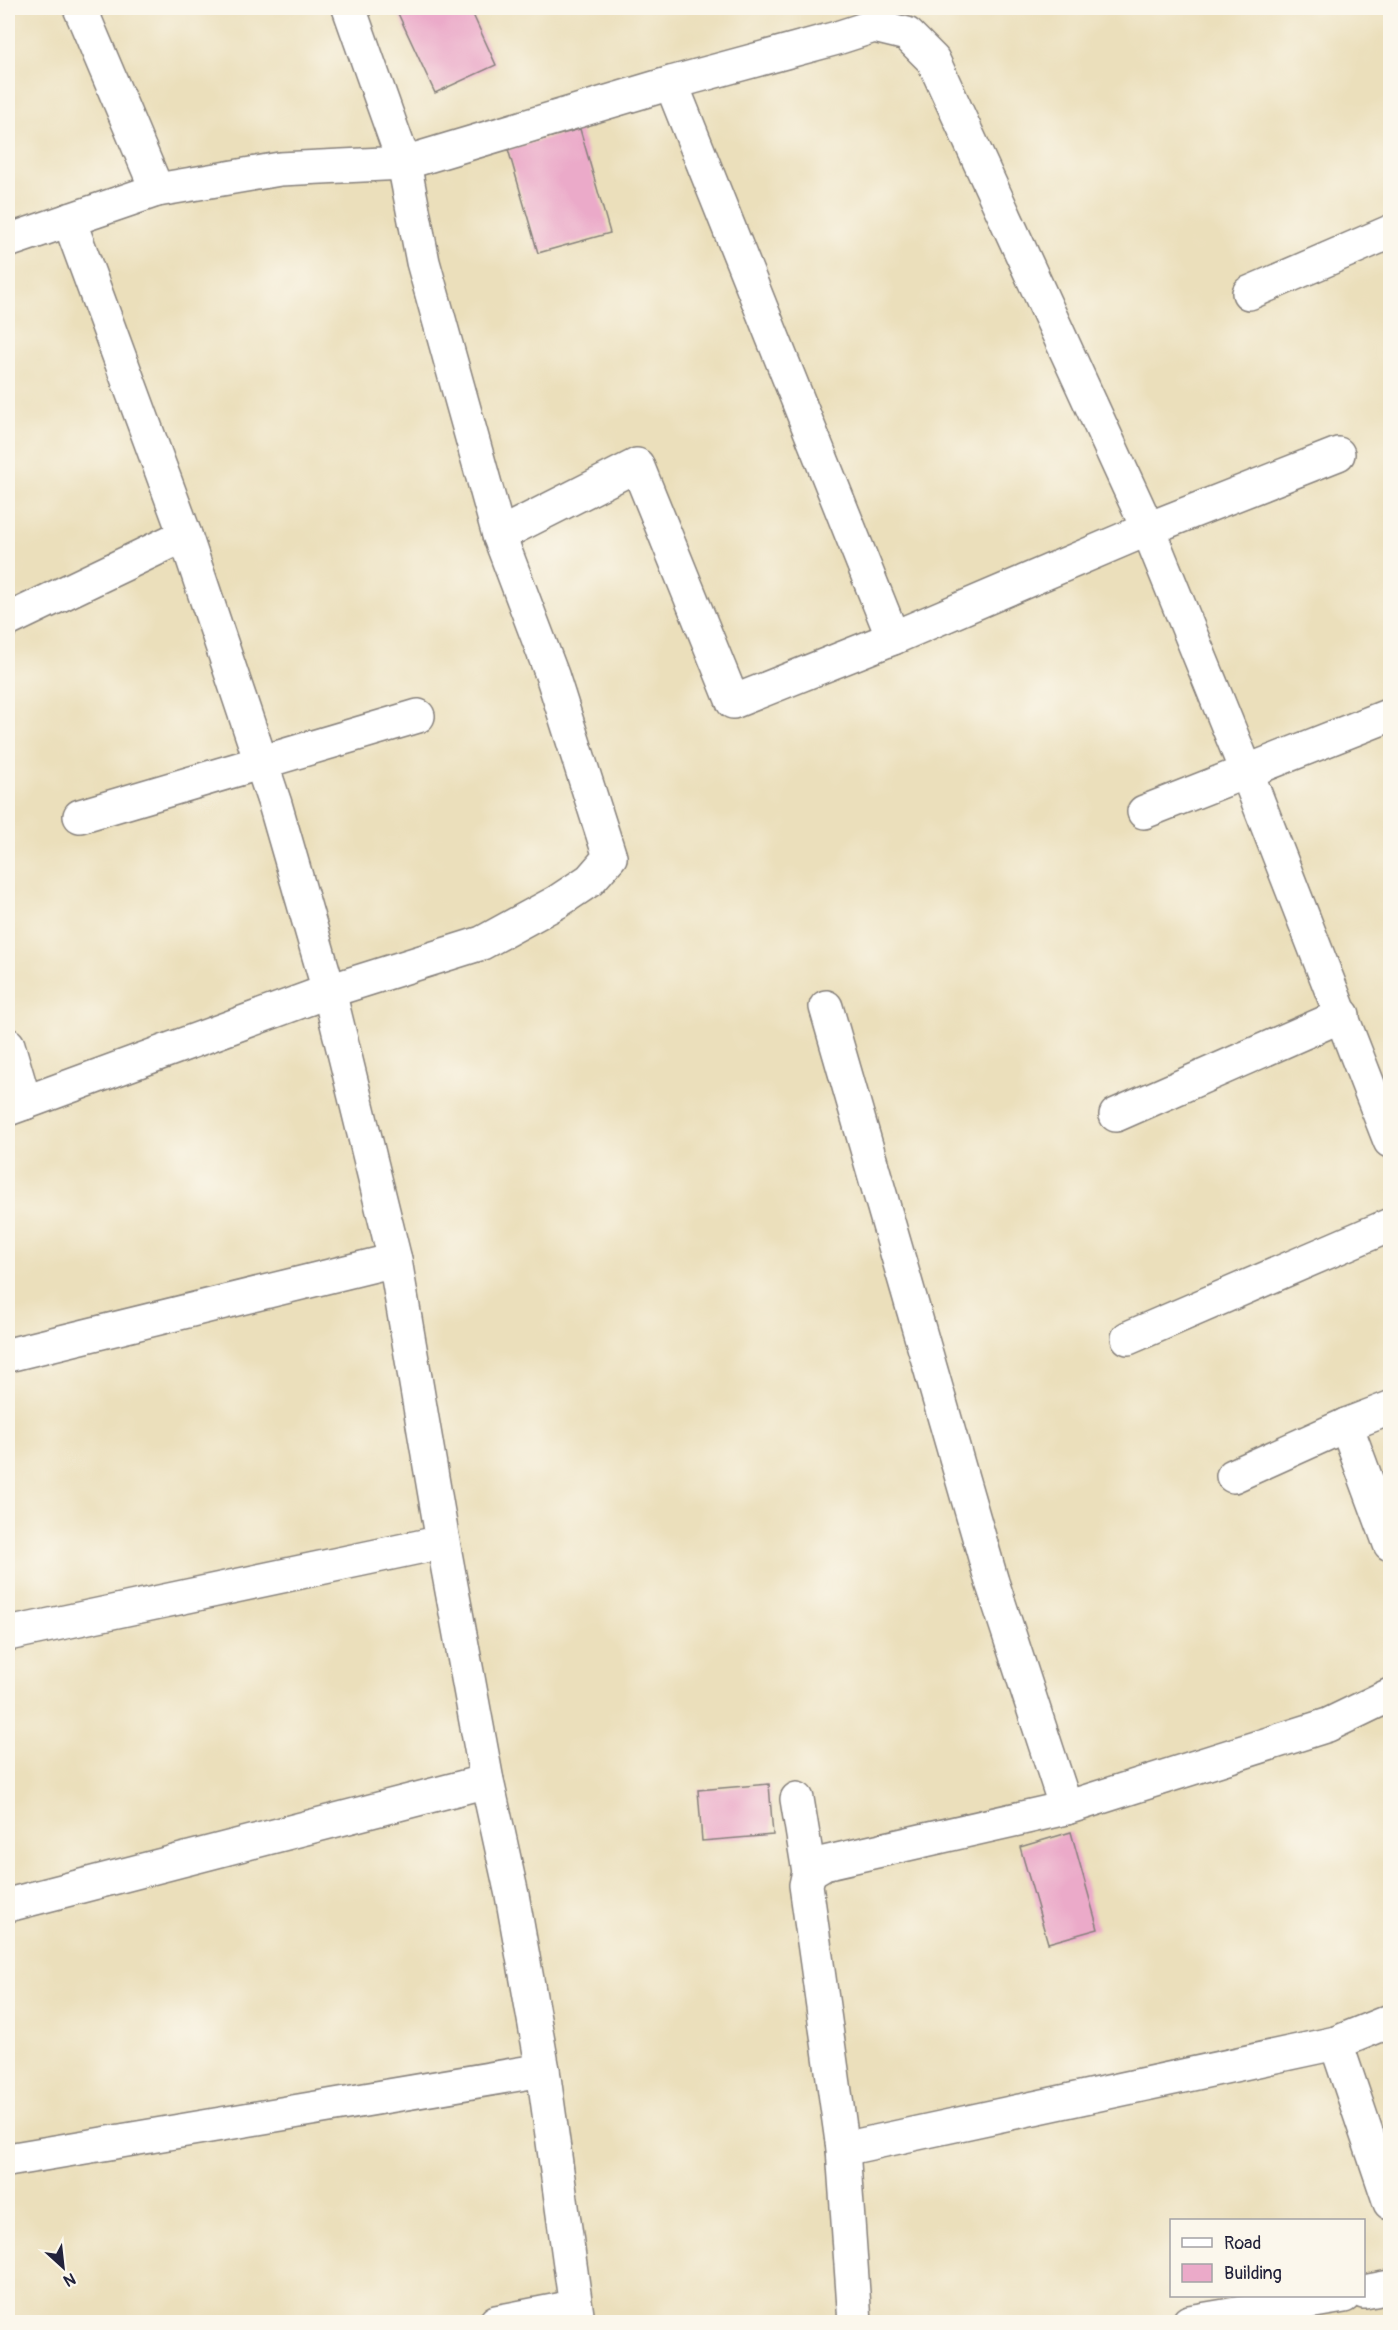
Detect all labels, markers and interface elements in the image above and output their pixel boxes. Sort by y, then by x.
legend [1170,2219,1365,2297]
text: Road [1224,2232,1261,2255]
north arrow [33,2237,93,2297]
text: Building [1224,2262,1282,2285]
text: N [60,2268,79,2291]

